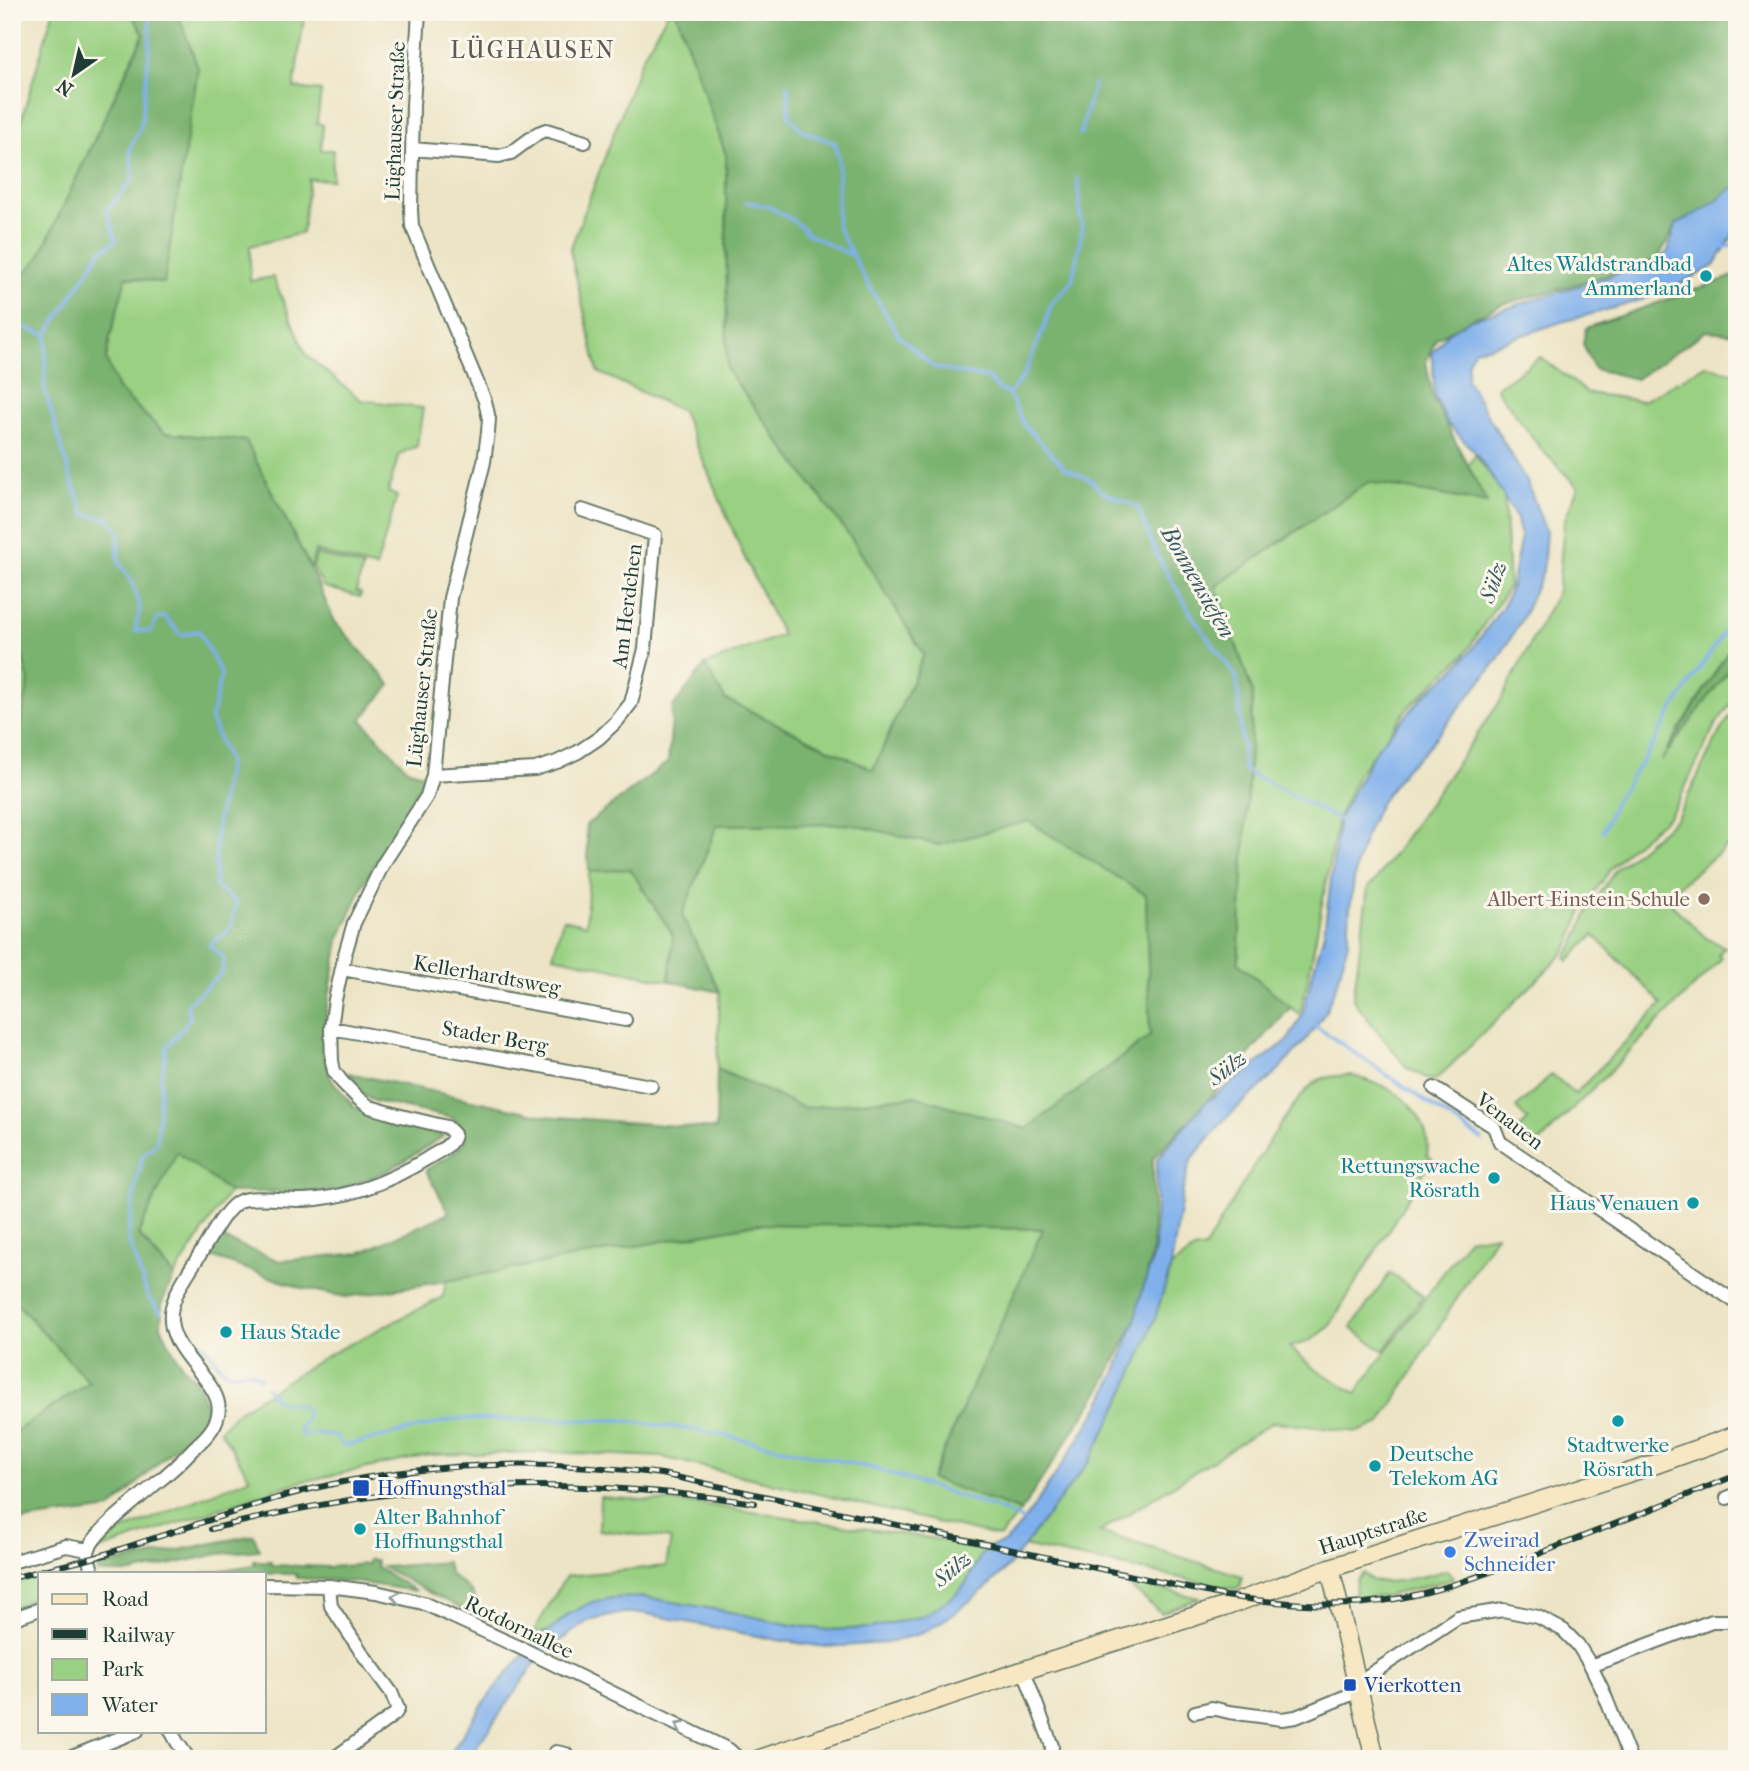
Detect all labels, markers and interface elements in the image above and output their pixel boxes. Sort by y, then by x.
district label: LÜGHAUSEN [450,35,616,64]
north arrow [38,38,108,108]
street label: Lüghauser Straße [380,41,410,201]
text: N [52,74,77,100]
place label: Altes Waldstrandbad Ammerland [1506,252,1693,300]
marker: Altes Waldstrandbad Ammerland [1698,268,1714,284]
water label: Bonnensiefen [1154,520,1241,643]
street label: Am Herdchen [607,542,647,671]
water label: Sülz [1473,558,1513,607]
street label: Lüghauser Straße [402,607,442,769]
place label: Albert-Einstein-Schule [1486,887,1690,911]
marker: Albert-Einstein-Schule [1696,891,1712,907]
street label: Kellerhardtsweg [411,950,563,1000]
street label: Stader Berg [440,1016,551,1058]
water label: Sülz [1201,1044,1252,1092]
street label: Venauen [1471,1087,1549,1155]
place label: Rettungswache Rösrath [1340,1154,1480,1202]
marker: Rettungswache Rösrath [1486,1170,1502,1186]
place label: Haus Venauen [1550,1191,1679,1215]
marker: Haus Venauen [1685,1195,1701,1211]
place label: Haus Stade [240,1320,340,1344]
marker: Haus Stade [218,1324,234,1340]
marker: Stadtwerke Rösrath [1610,1413,1626,1429]
place label: Stadtwerke Rösrath [1567,1433,1669,1481]
place label: Deutsche Telekom AG [1389,1442,1499,1490]
marker: Deutsche Telekom AG [1367,1458,1383,1474]
place label: Hoffnungsthal [377,1476,506,1500]
marker: Hoffnungsthal [351,1478,371,1498]
street label: Hauptstraße [1316,1502,1430,1560]
place label: Alter Bahnhof Hoffnungsthal [373,1505,505,1553]
marker: Alter Bahnhof Hoffnungsthal [352,1521,368,1537]
place label: Zweirad Schneider [1464,1528,1555,1576]
marker: Zweirad Schneider [1442,1544,1458,1560]
water label: Sülz [926,1545,977,1594]
legend [38,1572,266,1732]
text: Road [102,1587,149,1611]
one-way arrow [390,1590,402,1605]
street label: Rotdornallee [461,1590,577,1664]
text: Railway [102,1623,176,1647]
text: Park [102,1657,144,1681]
place label: Vierkotten [1363,1673,1461,1697]
marker: Vierkotten [1342,1677,1358,1693]
text: Water [101,1693,158,1717]
one-way arrow [675,1720,687,1734]

